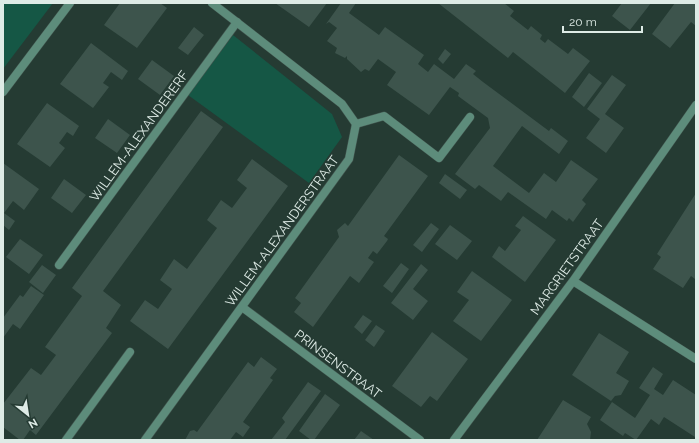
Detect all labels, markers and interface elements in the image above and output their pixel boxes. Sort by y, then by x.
scale bar [563,8,642,34]
text: 20 m [569,15,597,29]
street label: WILLEM-ALEXANDERERF [87,67,192,204]
street label: WILLEM-ALEXANDERSTRAAT [222,153,342,309]
street label: MARGRIETSTRAAT [527,216,607,318]
street label: PRINSENSTRAAT [292,327,384,401]
north arrow [8,395,48,435]
text: N [26,415,40,431]

